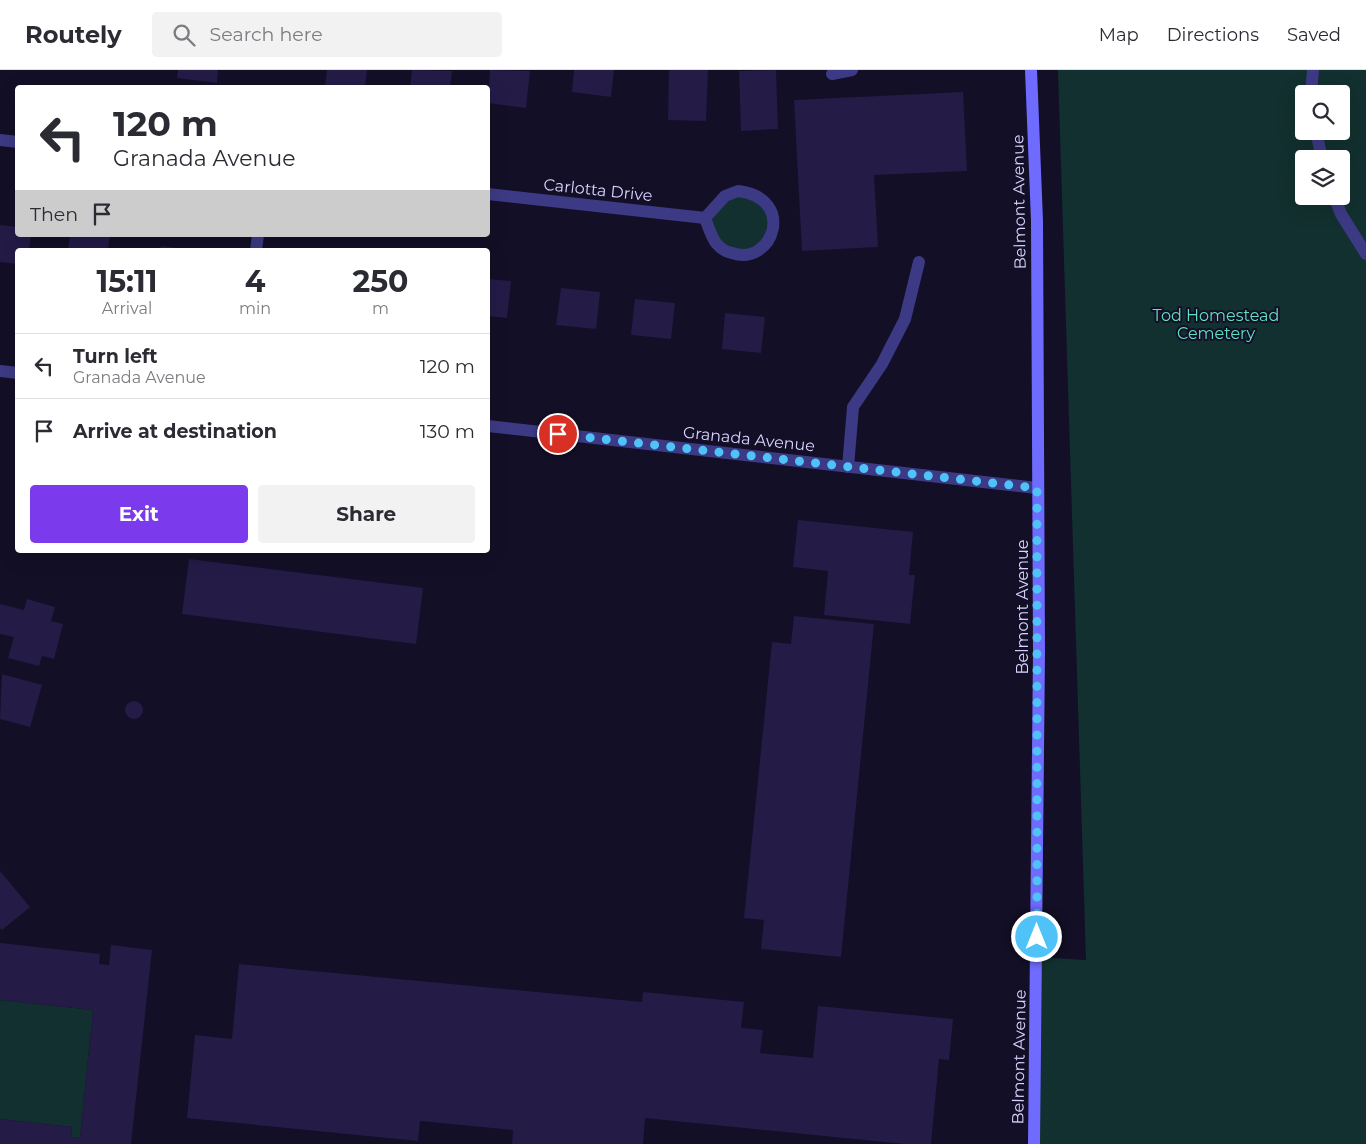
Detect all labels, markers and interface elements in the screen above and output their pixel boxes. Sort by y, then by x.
search box [152,12,502,57]
text: Routely [25,20,122,49]
icon: search [170,21,198,49]
text: Search here [210,23,323,46]
text: Map [1099,24,1139,46]
text: Directions [1167,24,1259,46]
text: Saved [1287,24,1341,46]
map controls [1295,85,1350,205]
button: search [1295,85,1350,140]
text: 120 m [113,102,218,145]
icon: left [30,105,95,170]
street label: Belmont Avenue [1008,134,1030,270]
text: Granada Avenue [113,145,295,172]
button: layers [1295,150,1350,205]
street label: Carlotta Drive [543,175,653,205]
icon: arrive [88,200,116,228]
text: Then [30,203,78,226]
text: 15:11 [96,263,157,300]
text: 4 [245,263,265,300]
text: 250 [353,263,408,300]
text: Arrival [102,299,152,318]
text: min [239,299,271,318]
text: m [372,299,389,318]
park label: Tod Homestead Cemetery [1153,306,1279,343]
text: Turn left [73,345,158,368]
icon: left [30,352,58,380]
text: 120 m [420,355,475,378]
text: Granada Avenue [73,368,206,387]
pin [537,413,579,455]
icon: arrive [30,417,58,445]
text: Arrive at destination [73,420,277,443]
text: 130 m [420,420,475,443]
icon: arrive [544,420,572,448]
street label: Granada Avenue [682,423,816,455]
button: Exit [30,485,248,543]
button: Share [258,485,475,543]
street label: Belmont Avenue [1013,540,1032,674]
position arrow [1010,910,1062,962]
street label: Belmont Avenue [1008,989,1030,1125]

